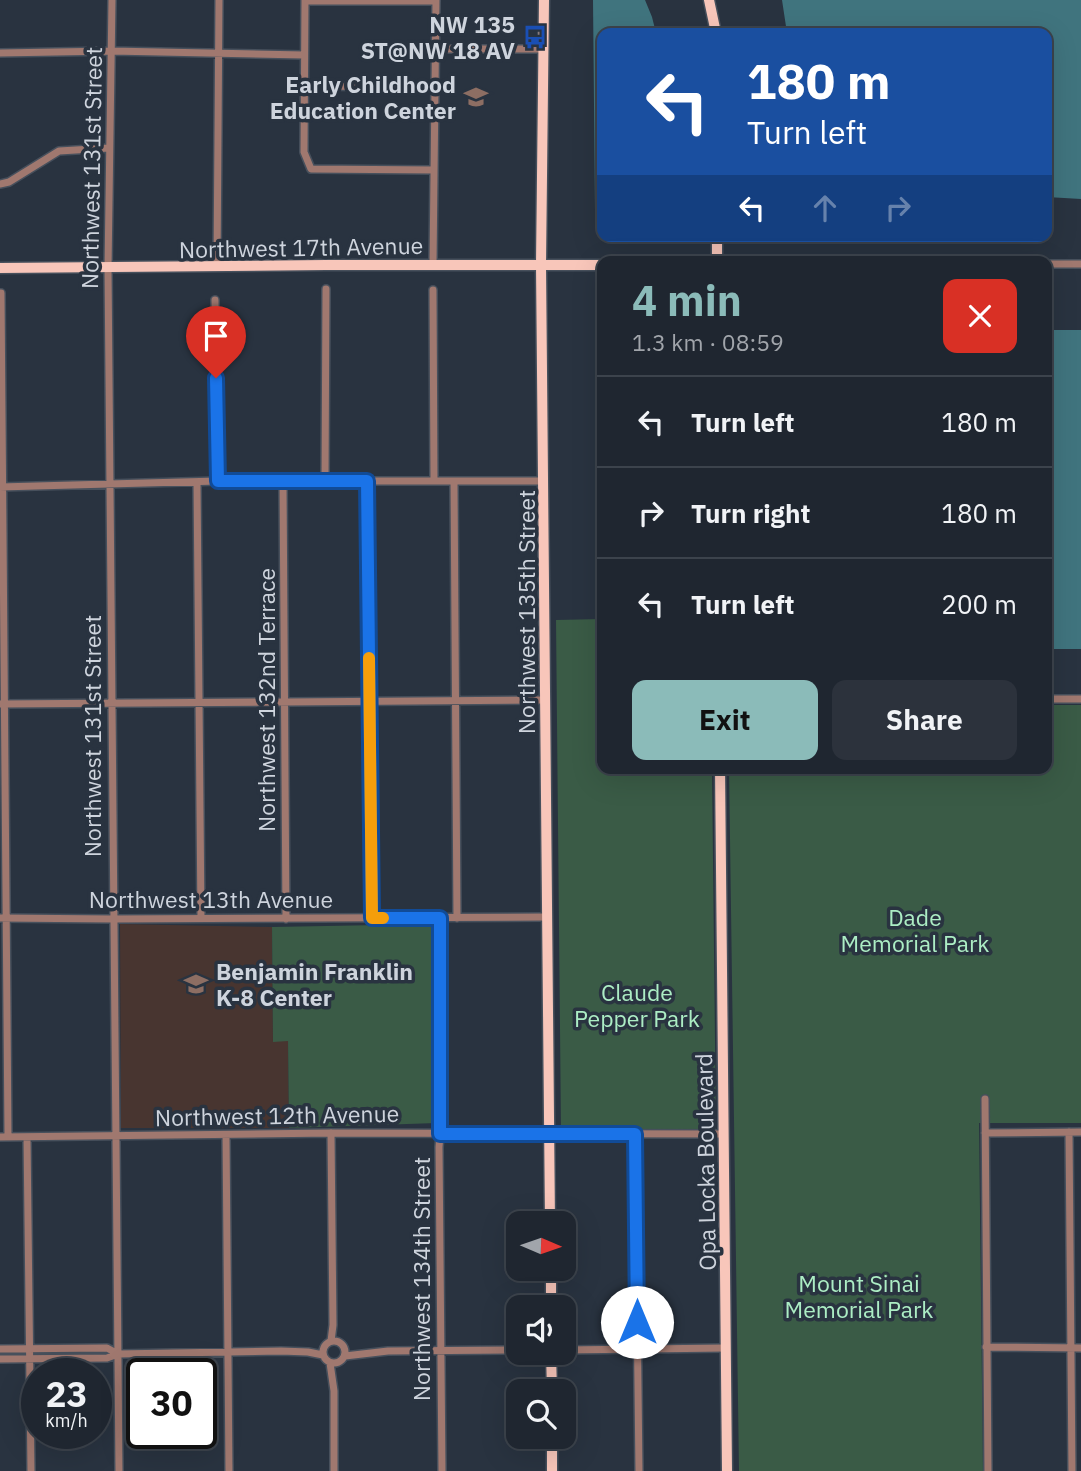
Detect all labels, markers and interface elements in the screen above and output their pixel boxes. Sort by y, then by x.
place label: NW 135 ST@NW 18 AV [361,9,515,65]
bus stop icon: NW 135 ST@NW 18 AV [521,23,549,51]
street label: Northwest 131st Street [74,47,108,289]
text: 180 m [747,49,891,112]
icon: left [632,56,723,147]
place label: Early Childhood Education Center [270,69,456,125]
school or university icon: Early Childhood Education Center [462,83,490,111]
text: Turn left [747,111,867,153]
icon: left [733,189,771,227]
icon: ahead [806,189,844,227]
icon: right [879,189,917,227]
street label: Northwest 17th Avenue [179,230,423,264]
text: 4 min [632,273,742,328]
button: close [943,279,1017,353]
pin [186,306,246,378]
icon: arrive [197,317,235,355]
text: 1.3 km · 08:59 [632,327,784,357]
icon: left [632,403,670,441]
text: Turn left [691,405,794,439]
text: 180 m [941,405,1017,439]
street label: Northwest 135th Street [511,490,541,734]
icon: right [632,494,670,532]
text: Turn right [691,496,810,530]
text: 180 m [941,496,1017,530]
street label: Northwest 132nd Terrace [251,568,281,832]
icon: left [632,585,670,623]
text: Turn left [691,587,794,621]
text: 200 m [941,587,1017,621]
street label: Northwest 131st Street [77,615,107,857]
button: Exit [632,680,818,760]
button: Share [832,680,1017,760]
street label: Northwest 13th Avenue [89,884,333,914]
park label: Dade Memorial Park [841,902,989,958]
place label: Benjamin Franklin K-8 Center [216,956,413,1012]
school or university icon: Benjamin Franklin K-8 Center [182,970,210,998]
park label: Claude Pepper Park [574,977,700,1033]
street label: Opa Locka Boulevard [688,1053,722,1271]
street label: Northwest 12th Avenue [155,1098,399,1132]
street label: Northwest 134th Street [406,1157,436,1401]
north arrow [506,1211,576,1281]
map controls [506,1211,576,1449]
park label: Mount Sinai Memorial Park [785,1268,933,1324]
position arrow [600,1285,674,1359]
button: sound [506,1295,576,1365]
speed limit sign: 30 [126,1358,217,1449]
text: 23 [45,1371,88,1417]
button: search [506,1379,576,1449]
text: km/h [45,1409,88,1432]

